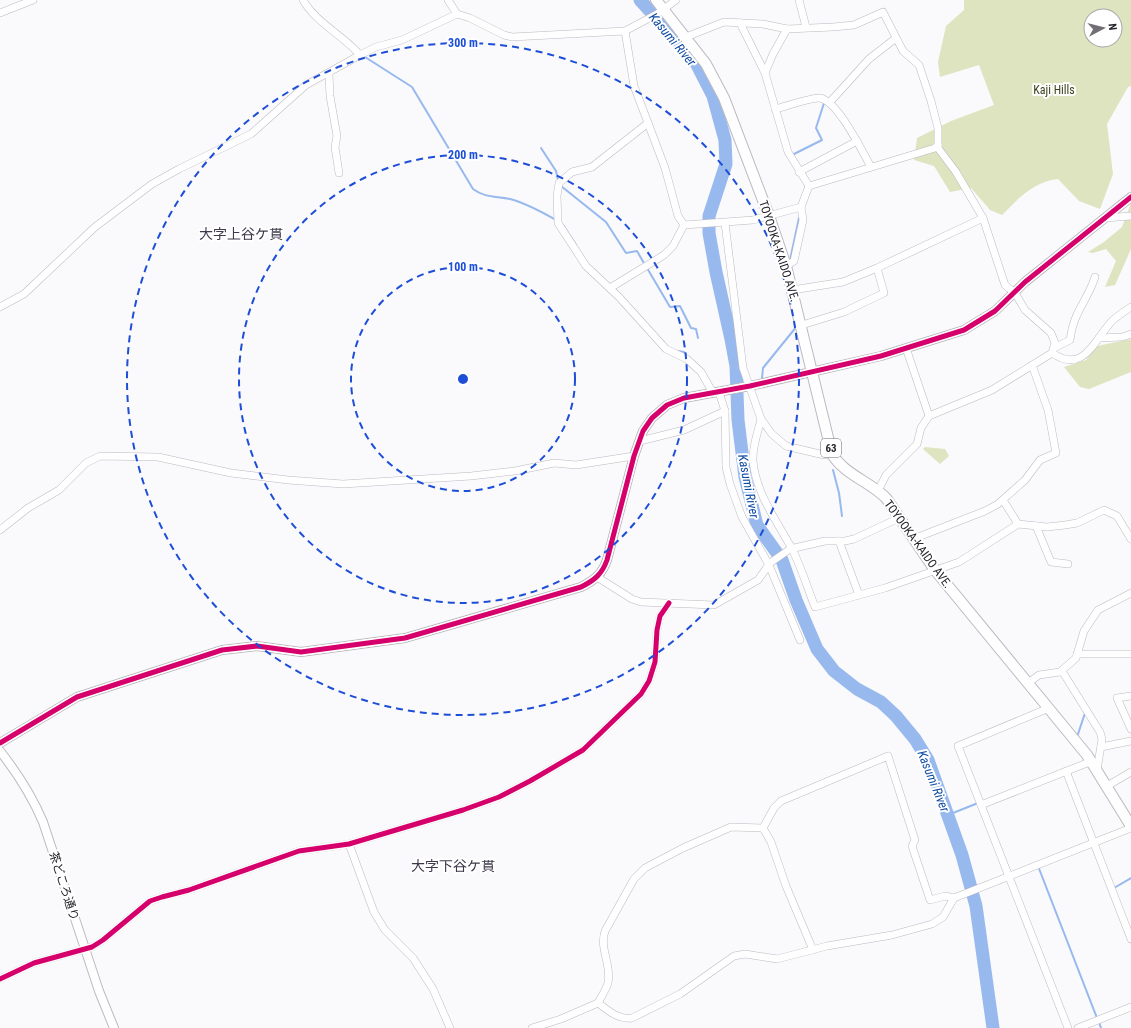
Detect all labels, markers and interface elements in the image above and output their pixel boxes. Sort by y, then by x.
north arrow [1083,8,1123,48]
water label: Kasumi River [646,10,700,70]
text: N [1106,23,1119,31]
text: 300 m [448,36,478,50]
park label: Kaji Hills [1033,83,1075,97]
text: 200 m [448,148,478,162]
street label: TOYOOKA-KAIDO AVE. [756,199,802,303]
district label: 大字上谷ケ貫 [199,226,283,242]
text: 100 m [448,260,478,274]
centre of rings [456,372,470,386]
road number: 63 [821,439,841,457]
water label: Kasumi River [735,453,762,520]
street label: TOYOOKA-KAIDO AVE. [881,497,955,591]
water label: Kasumi River [914,748,953,815]
street label: 茶どころ通り [46,850,82,922]
district label: 大字下谷ケ貫 [411,858,495,874]

